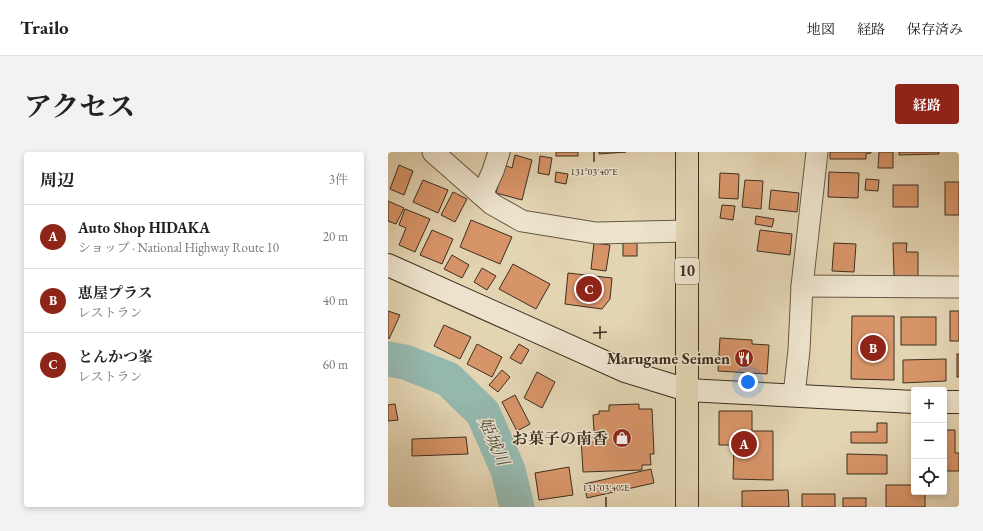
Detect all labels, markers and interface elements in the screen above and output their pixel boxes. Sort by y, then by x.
text: Trailo [20,15,69,40]
text: 地図 [807,20,835,38]
text: 経路 [857,20,885,38]
text: 保存済み [907,20,963,38]
button: 経路 [895,84,959,124]
text: アクセス [24,88,135,124]
text: 131°03'40"E [570,165,618,178]
text: 周辺 [40,169,74,191]
text: 3件 [329,171,348,188]
text: Auto Shop HIDAKA [78,218,210,237]
text: A [48,228,58,245]
text: 20 m [323,228,348,245]
text: ショップ · National Highway Route 10 [78,239,279,256]
road number: 10 [675,258,699,284]
pin: C [576,274,602,304]
text: 恵屋プラス [78,283,153,302]
text: B [49,292,57,309]
text: 40 m [323,292,348,309]
text: レストラン [78,304,143,321]
pin: B [860,333,886,363]
text: とんかつ峯 [78,347,153,366]
restaurant icon: Marugame Seimen [733,347,755,369]
place label: Marugame Seimen [607,348,730,369]
text: C [48,356,58,373]
text: 60 m [323,356,348,373]
text: レストラン [78,368,143,385]
your location [738,372,758,392]
map controls [911,387,947,495]
button: + [911,387,947,423]
water label: 姫城川 [474,413,515,471]
button: − [911,423,947,459]
shop icon: お菓子の南香 [611,427,633,449]
place label: お菓子の南香 [512,428,608,449]
pin: A [731,429,757,459]
button: locate [911,459,947,495]
text: 131°03'40"E [582,481,630,494]

